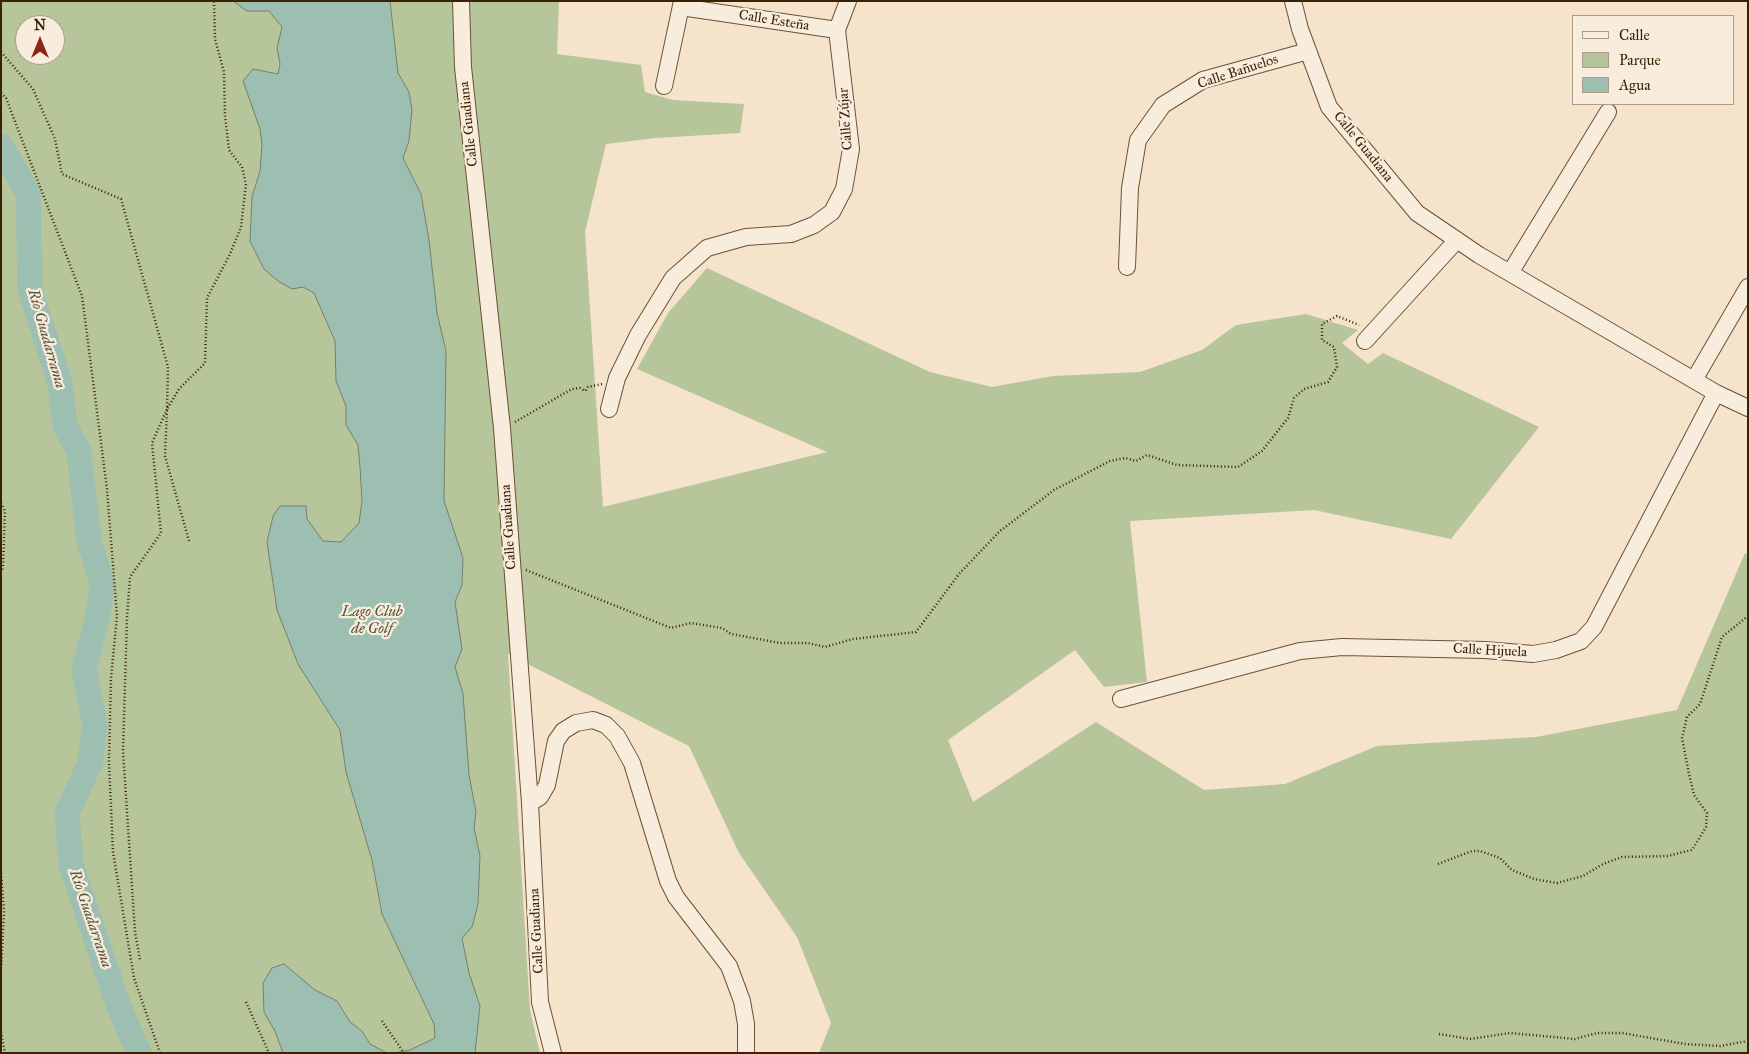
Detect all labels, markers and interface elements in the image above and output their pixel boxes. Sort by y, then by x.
street label: Calle Esteña [738,7,810,35]
north arrow [15,15,65,65]
legend [1572,15,1734,105]
text: N [34,17,46,34]
text: Calle [1619,26,1650,44]
street label: Calle Bañuelos [1196,51,1280,93]
text: Parque [1619,51,1661,69]
text: Agua [1619,76,1651,94]
street label: Calle Guadiana [456,81,482,167]
street label: Calle Zújar [835,87,857,151]
street label: Calle Guadiana [1330,108,1396,186]
water label: Río Guadarrama [23,287,69,391]
street label: Calle Guadiana [498,484,520,570]
water label: Lago Club de Golf [341,603,403,638]
street label: Calle Hijuela [1453,641,1527,661]
water label: Río Guadarrama [65,868,115,970]
street label: Calle Guadiana [526,888,548,974]

